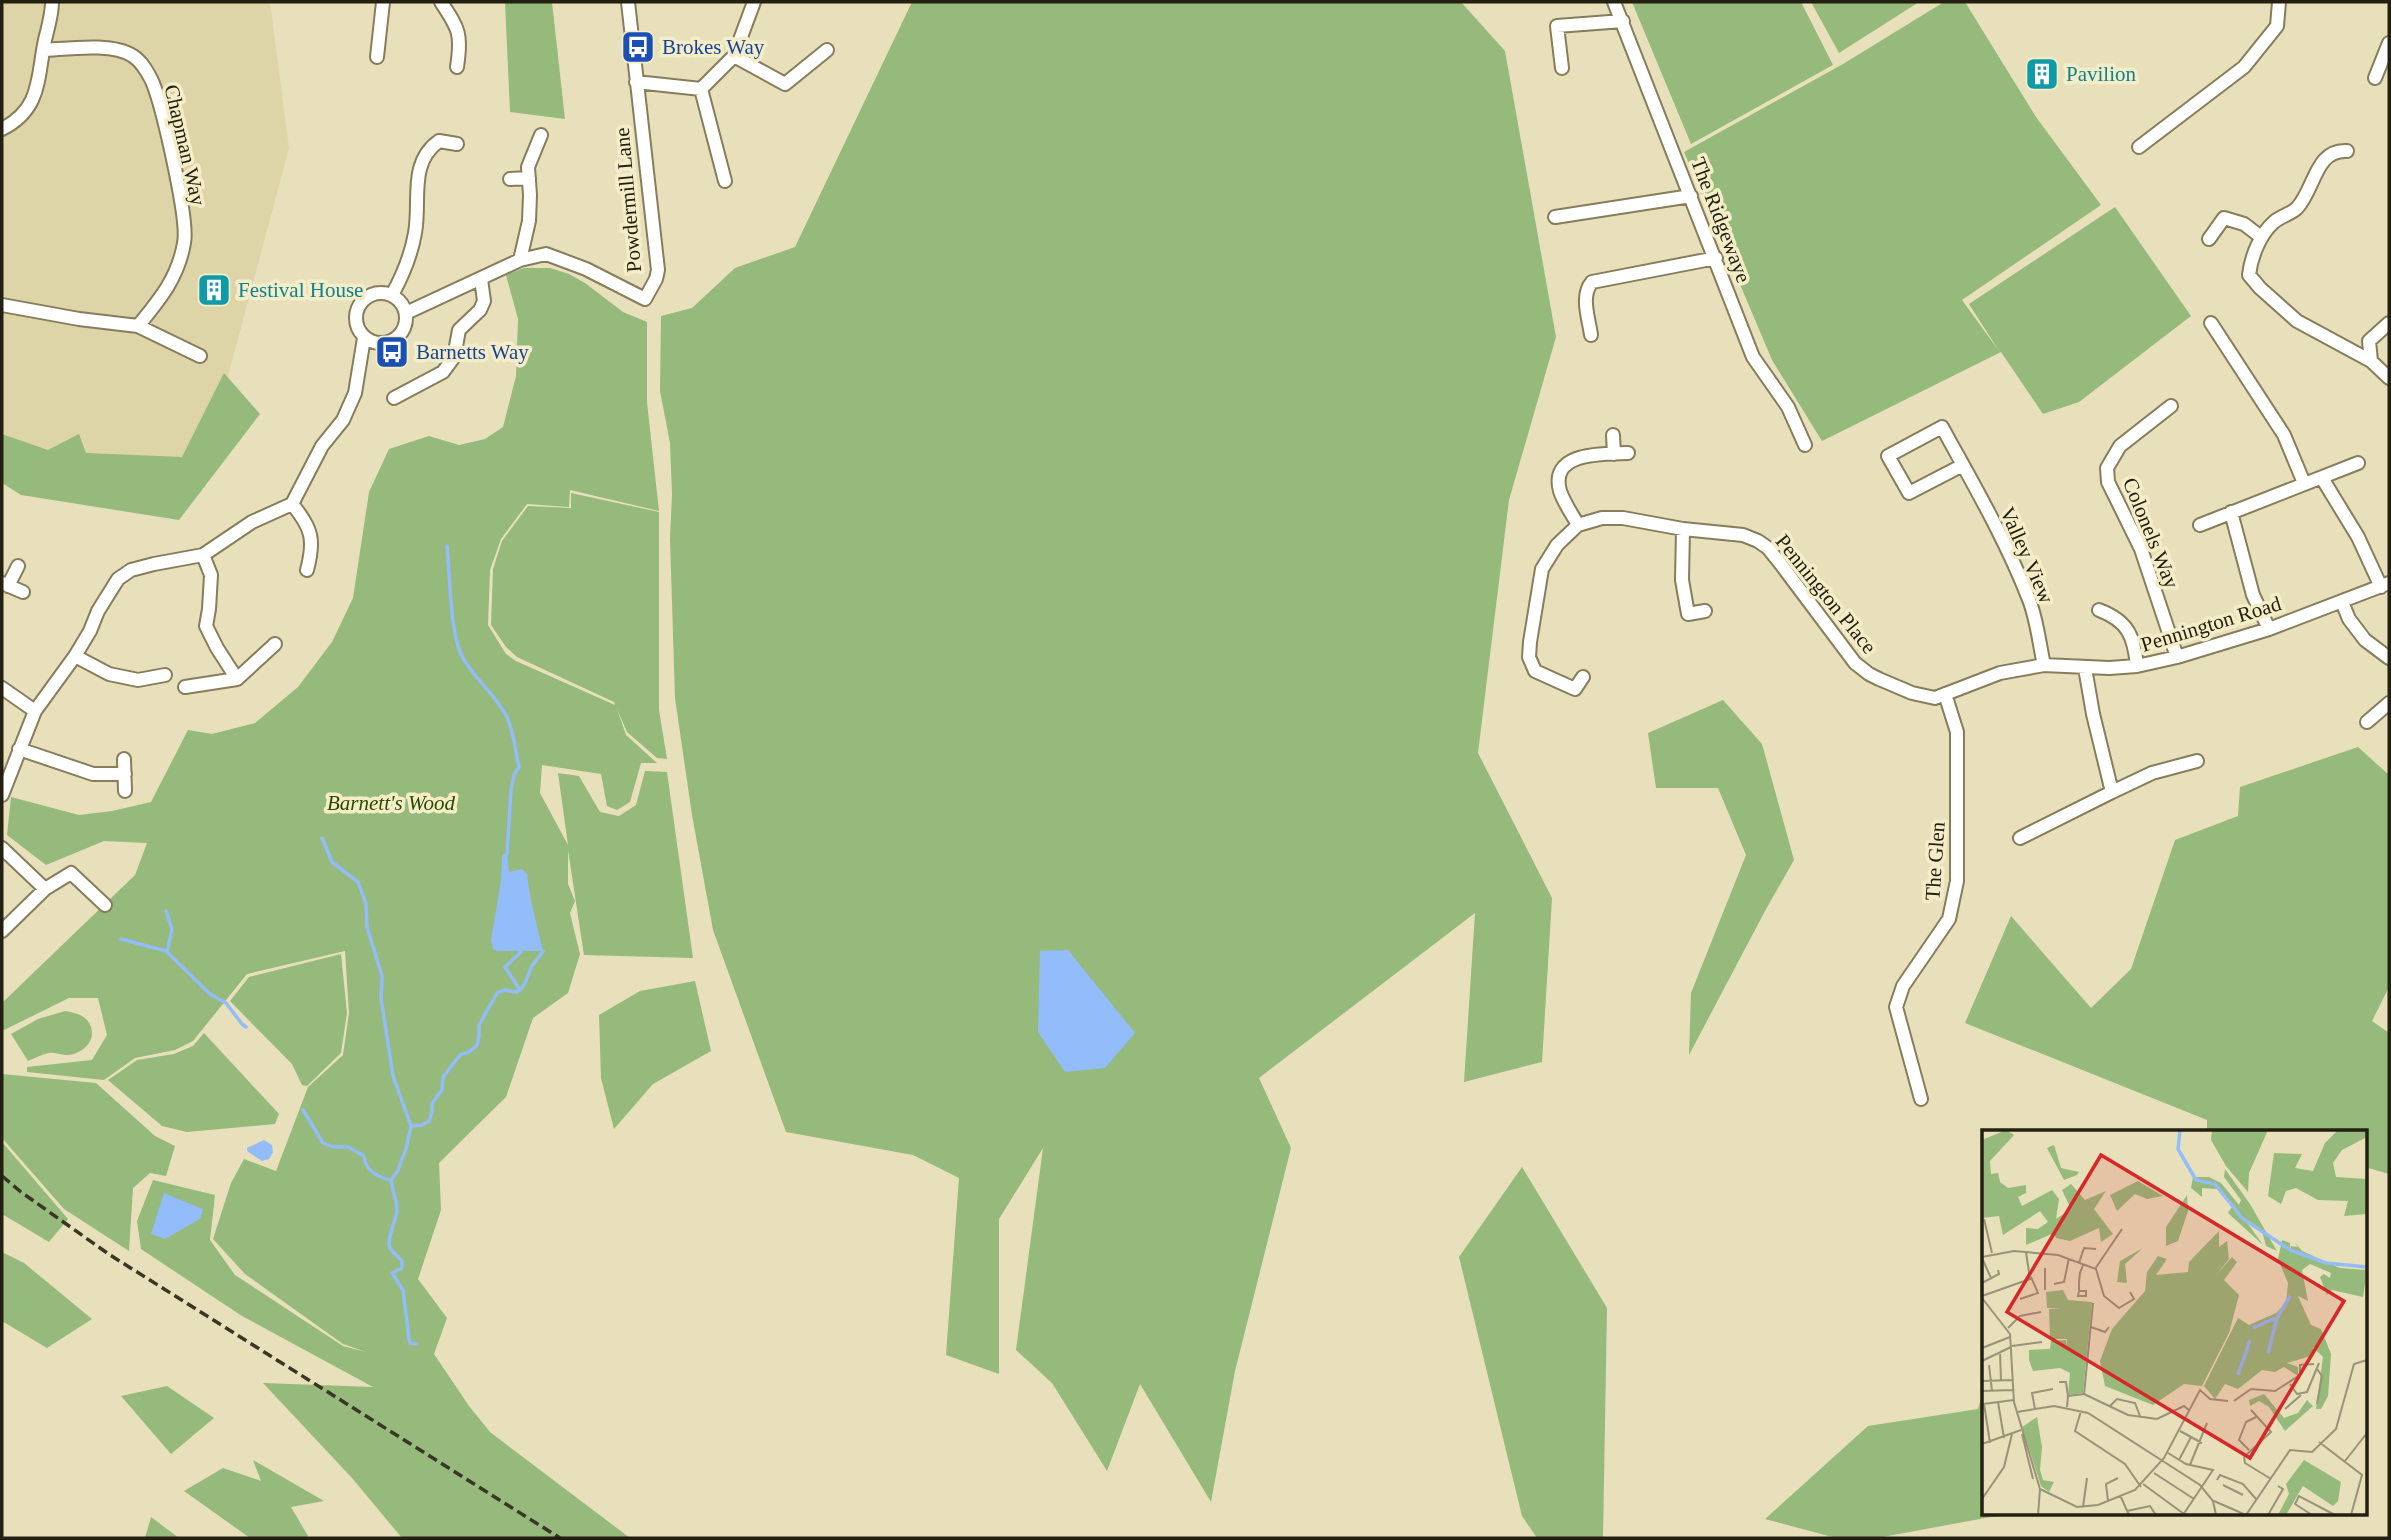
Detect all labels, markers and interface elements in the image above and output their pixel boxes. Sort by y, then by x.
bus stop icon: Brokes Way [619,28,657,66]
place label: Brokes Way [662,35,765,59]
building icon: Pavilion [2023,55,2061,93]
place label: Pavilion [2066,62,2137,86]
street label: Chapman Way [159,82,211,208]
street label: Powdermill Lane [610,127,646,273]
street label: The Ridgewaye [1686,154,1756,286]
building icon: Festival House [195,271,233,309]
place label: Festival House [238,278,363,302]
bus stop icon: Barnetts Way [373,333,411,371]
place label: Barnetts Way [416,340,529,364]
street label: Colonels Way [2118,474,2184,592]
street label: Valley View [1995,503,2059,608]
street label: Pennington Place [1771,530,1881,658]
street label: Pennington Road [2138,591,2284,657]
park label: Barnett's Wood [327,791,455,815]
street label: The Glen [1920,820,1950,901]
inset map [1982,1130,2366,1516]

